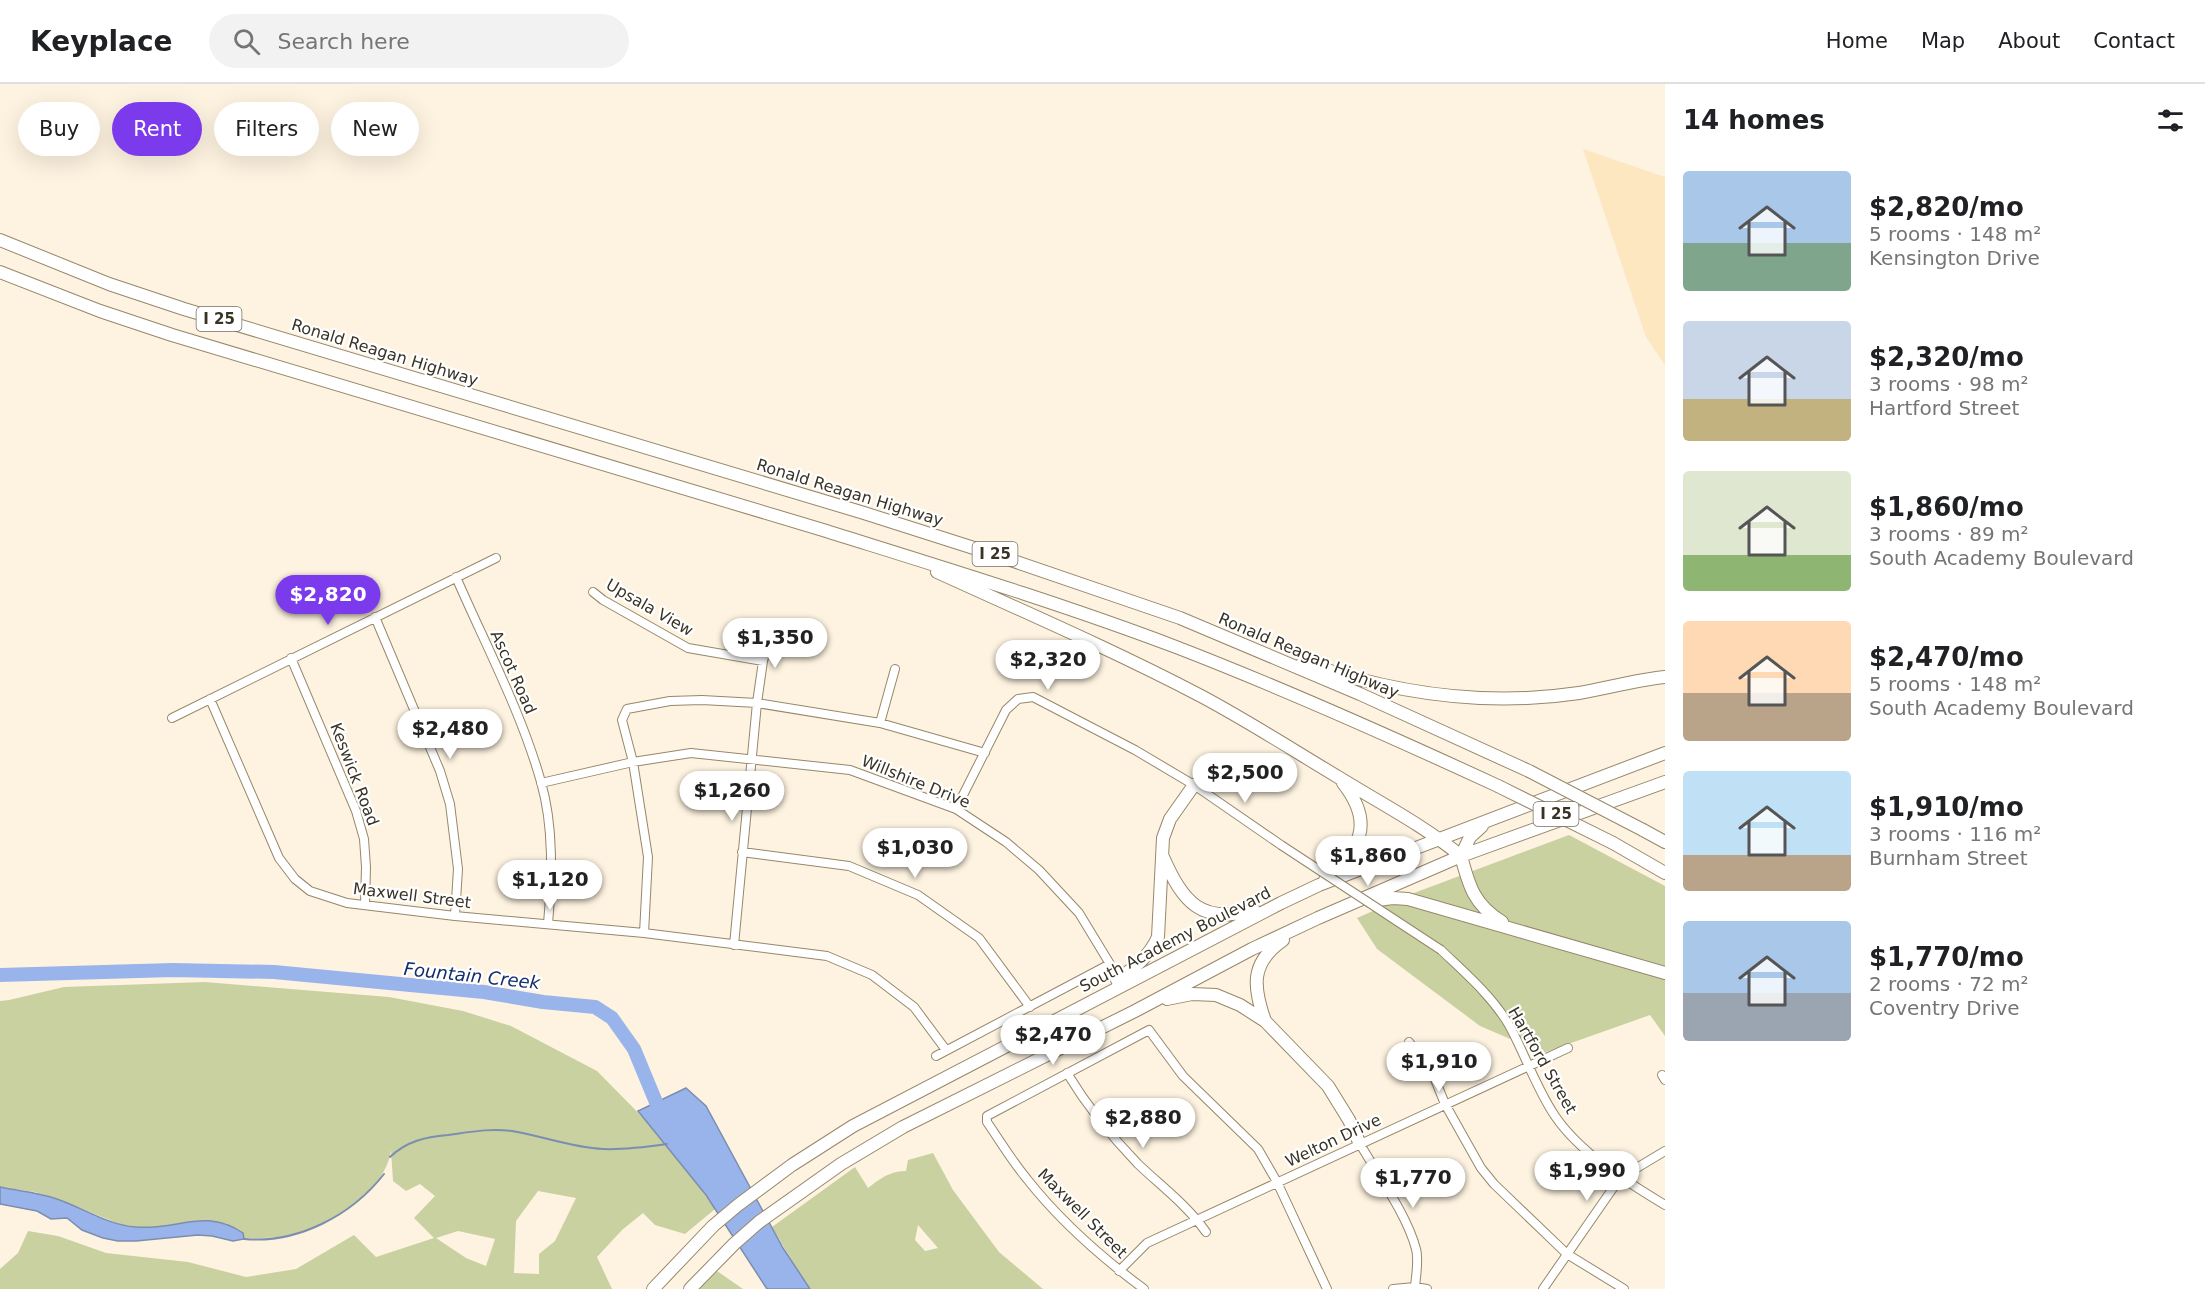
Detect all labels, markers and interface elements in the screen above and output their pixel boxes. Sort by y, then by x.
search box [209,14,629,68]
text: Keyplace [30,25,173,58]
icon: search [230,25,263,58]
text: Search here [278,29,410,54]
text: Home [1826,29,1888,53]
text: Map [1921,29,1965,53]
text: About [1998,29,2060,53]
text: Contact [2093,29,2175,53]
chip: Buy [18,102,100,156]
chip: Rent [112,102,202,156]
chip: Filters [214,102,319,156]
chip: New [331,102,419,156]
icon: filters [2154,104,2187,137]
text: 14 homes [1683,105,1825,135]
text: $2,820/mo [1869,192,2024,222]
icon: home [1731,195,1803,267]
text: 5 rooms · 148 m² [1869,222,2041,246]
text: Kensington Drive [1869,246,2040,270]
road number: I 25 [196,307,242,331]
street label: Ronald Reagan Highway [289,315,480,390]
text: $2,320/mo [1869,342,2024,372]
icon: home [1731,345,1803,417]
text: 3 rooms · 98 m² [1869,372,2029,396]
text: Hartford Street [1869,396,2019,420]
street label: Ronald Reagan Highway [754,455,945,530]
text: $1,860/mo [1869,492,2024,522]
icon: home [1731,495,1803,567]
text: 3 rooms · 89 m² [1869,522,2029,546]
road number: I 25 [972,542,1018,566]
text: South Academy Boulevard [1869,546,2134,570]
pin: $2,820 [279,575,377,626]
street label: Upsala View [603,575,697,640]
text: $2,820 [289,582,367,606]
street label: Ronald Reagan Highway [1216,609,1402,702]
pin: $1,350 [726,618,824,669]
text: $1,350 [736,625,814,649]
street label: Ascot Road [487,628,540,717]
pin: $2,320 [999,640,1097,691]
text: $2,470/mo [1869,642,2024,672]
icon: home [1731,645,1803,717]
text: $2,320 [1009,647,1087,671]
text: 5 rooms · 148 m² [1869,672,2041,696]
text: South Academy Boulevard [1869,696,2134,720]
pin: $2,480 [401,709,499,760]
text: $2,480 [411,716,489,740]
street label: Keswick Road [326,720,383,828]
street label: Willshire Drive [859,751,973,812]
pin: $2,500 [1196,753,1294,804]
text: $2,500 [1206,760,1284,784]
pin: $1,260 [683,771,781,822]
text: $1,260 [693,778,771,802]
text: $1,910/mo [1869,792,2024,822]
icon: home [1731,795,1803,867]
road number: I 25 [1534,802,1578,826]
text: 3 rooms · 116 m² [1869,822,2041,846]
pin: $1,030 [866,828,964,879]
text: $1,030 [876,835,954,859]
pin: $1,860 [1319,836,1417,887]
text: $1,860 [1329,843,1407,867]
text: Burnham Street [1869,846,2028,870]
pin: $1,120 [501,860,599,911]
text: $1,120 [511,867,589,891]
street label: Maxwell Street [352,879,472,912]
street label: South Academy Boulevard [1077,883,1274,996]
text: $1,770/mo [1869,942,2024,972]
icon: home [1731,945,1803,1017]
water label: Fountain Creek [403,958,543,993]
text: 2 rooms · 72 m² [1869,972,2029,996]
text: Coventry Drive [1869,996,2020,1020]
street label: Hartford Street [1504,1003,1581,1117]
pin: $2,470 [1004,1015,1102,1066]
text: $2,470 [1014,1022,1092,1046]
pin: $1,910 [1390,1042,1488,1093]
text: $1,910 [1400,1049,1478,1073]
pin: $2,880 [1094,1098,1192,1149]
text: $2,880 [1104,1105,1182,1129]
street label: Welton Drive [1282,1110,1384,1171]
pin: $1,990 [1538,1151,1636,1202]
pin: $1,770 [1364,1158,1462,1209]
text: $1,990 [1548,1158,1626,1182]
street label: Maxwell Street [1034,1165,1131,1262]
text: $1,770 [1374,1165,1452,1189]

